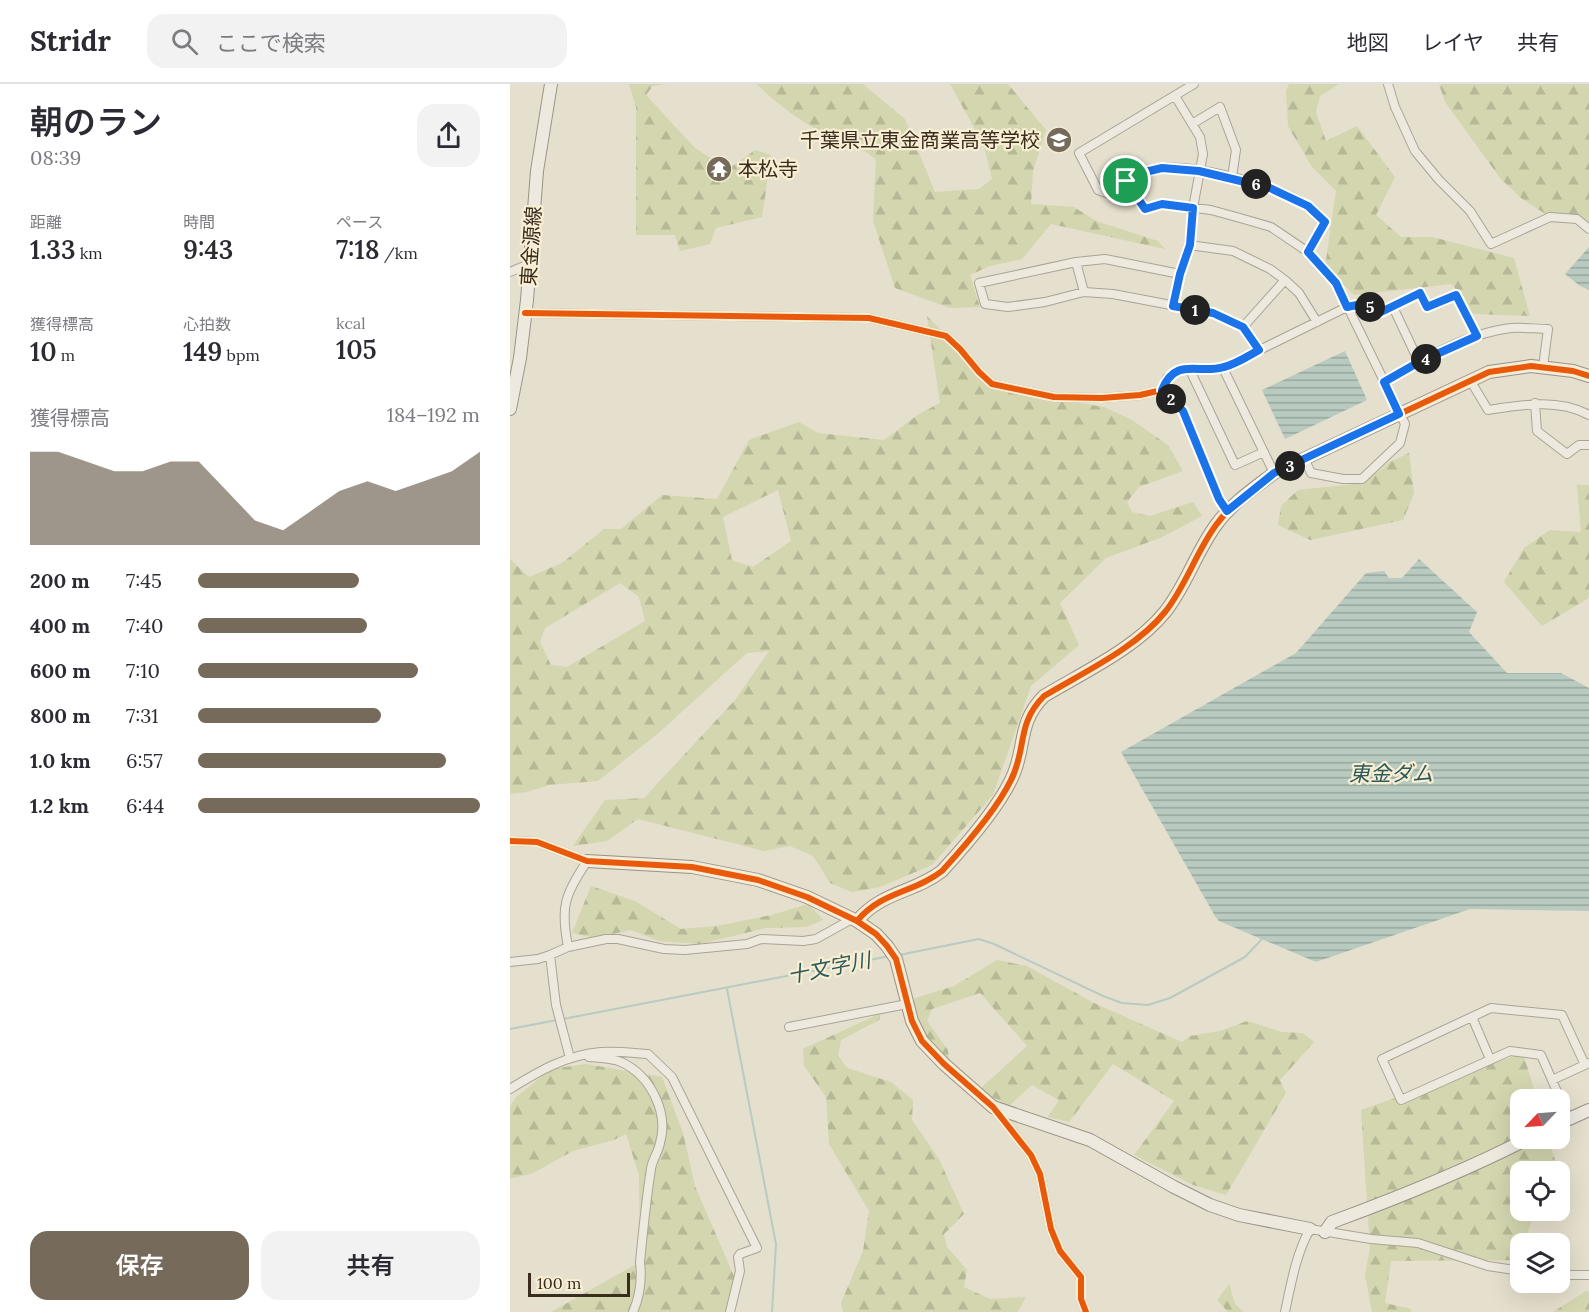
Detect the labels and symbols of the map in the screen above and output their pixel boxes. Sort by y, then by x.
school or university icon: 千葉県立東金商業高等学校 [1044,125,1074,155]
place label: 千葉県立東金商業高等学校 [800,127,1040,152]
temple icon: 本松寺 [704,154,734,184]
pin [1100,155,1151,206]
place label: 本松寺 [738,156,798,181]
pin: 6 [1241,169,1271,199]
street label: 東金源線 [515,205,546,287]
pin: 5 [1355,292,1385,322]
pin: 1 [1180,295,1210,325]
pin: 4 [1411,344,1441,374]
pin: 2 [1156,384,1186,414]
pin: 3 [1275,451,1305,481]
water label: 東金ダム [1349,760,1433,787]
water label: 十文字川 [785,946,875,989]
north arrow [1510,1089,1570,1149]
scale bar [528,1270,630,1298]

